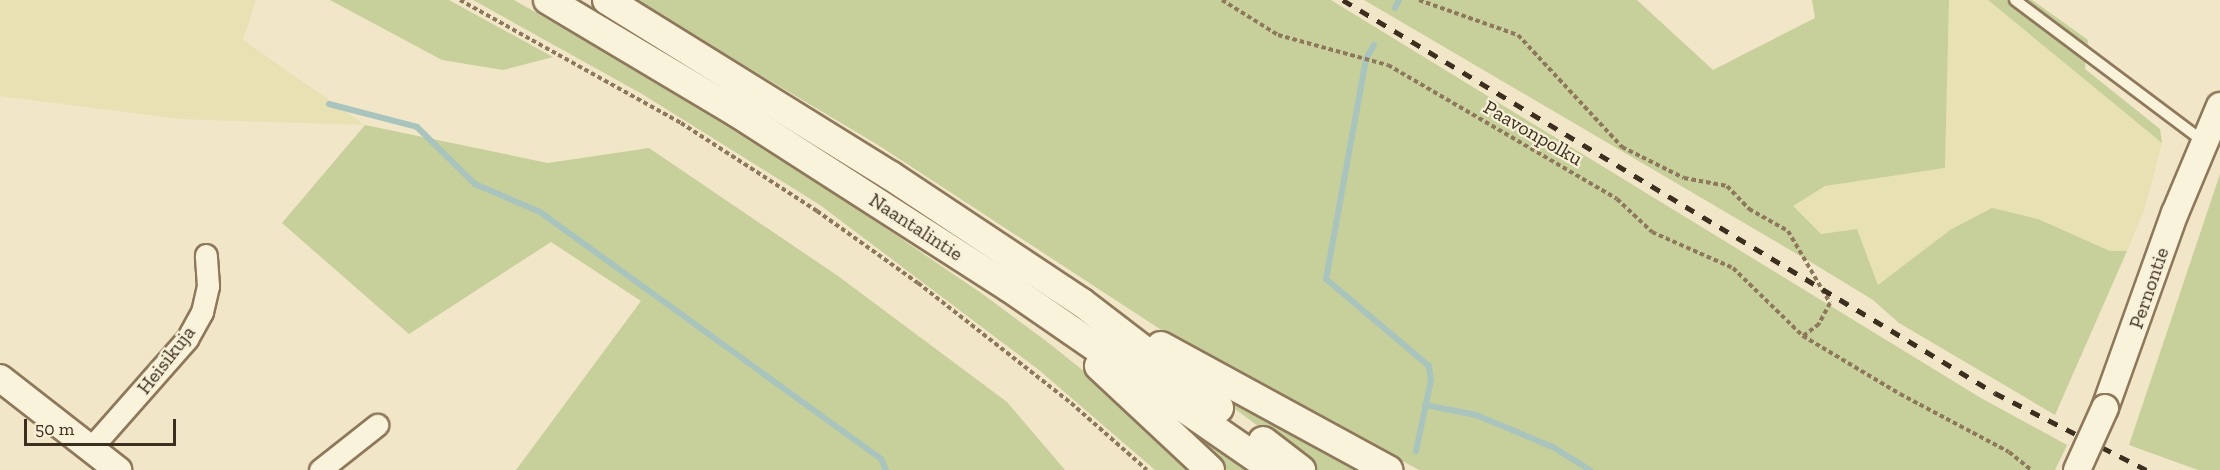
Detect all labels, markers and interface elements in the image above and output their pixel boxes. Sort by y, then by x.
street label: Paavonpolku [1479,95,1587,171]
street label: Naantalintie [865,188,967,266]
street label: Pernontie [2124,244,2174,332]
street label: Heisikuja [132,321,200,399]
scale bar [27,407,178,445]
text: 50 m [35,418,74,440]

